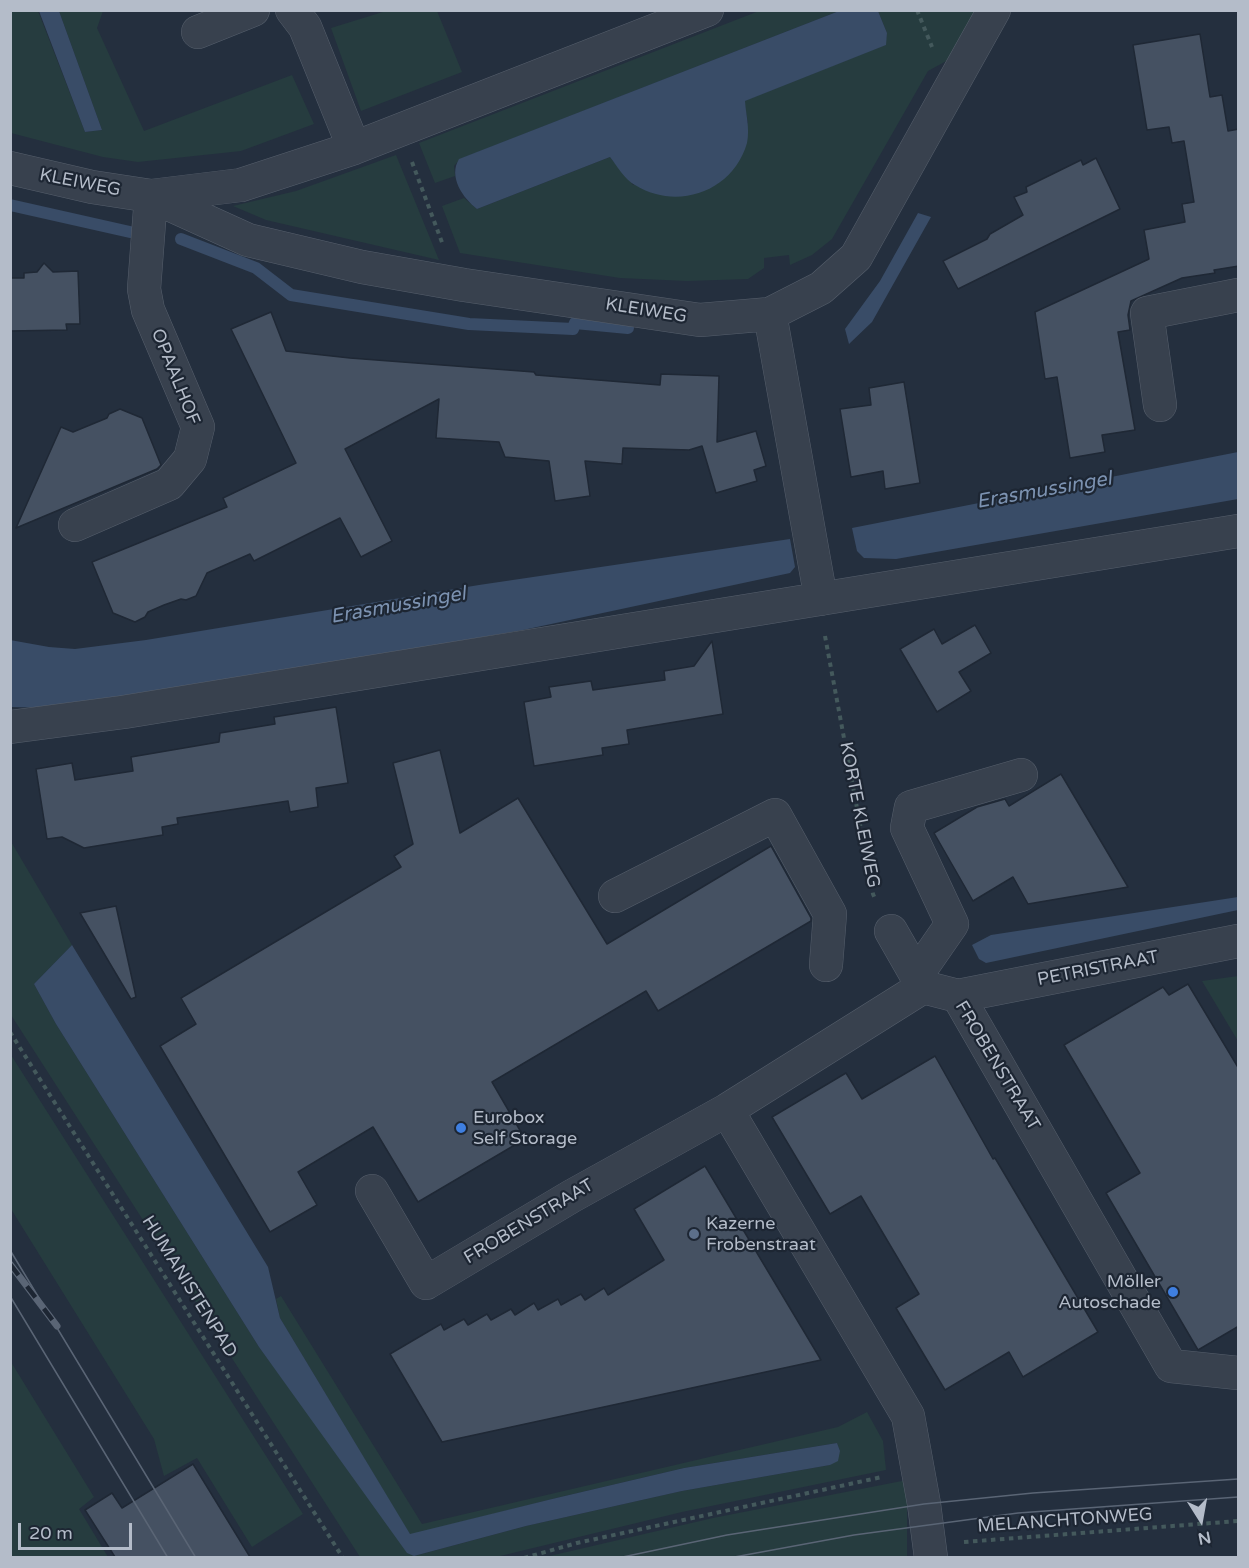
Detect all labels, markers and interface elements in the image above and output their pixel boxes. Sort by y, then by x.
street label: KLEIWEG [38,165,122,201]
street label: KLEIWEG [604,294,688,328]
street label: OPAALHOF [146,326,204,428]
water label: Erasmussingel [975,467,1113,515]
water label: Erasmussingel [329,582,467,630]
street label: KORTE KLEIWEG [834,740,884,890]
street label: PETRISTRAAT [1036,947,1160,991]
street label: FROBENSTRAAT [950,997,1044,1135]
place label: Eurobox Self Storage [473,1107,577,1150]
marker: Eurobox Self Storage [454,1121,468,1135]
street label: FROBENSTRAAT [460,1175,598,1269]
street label: HUMANISTENPAD [137,1212,241,1362]
place label: Kazerne Frobenstraat [706,1213,816,1256]
marker: Kazerne Frobenstraat [687,1227,701,1241]
place label: Möller Autoschade [1058,1271,1161,1314]
marker: Möller Autoschade [1166,1285,1180,1299]
north arrow [1171,1490,1231,1550]
street label: MELANCHTONWEG [977,1504,1153,1538]
scale bar [21,1511,135,1549]
text: 20 m [29,1522,73,1544]
text: N [1196,1527,1213,1549]

